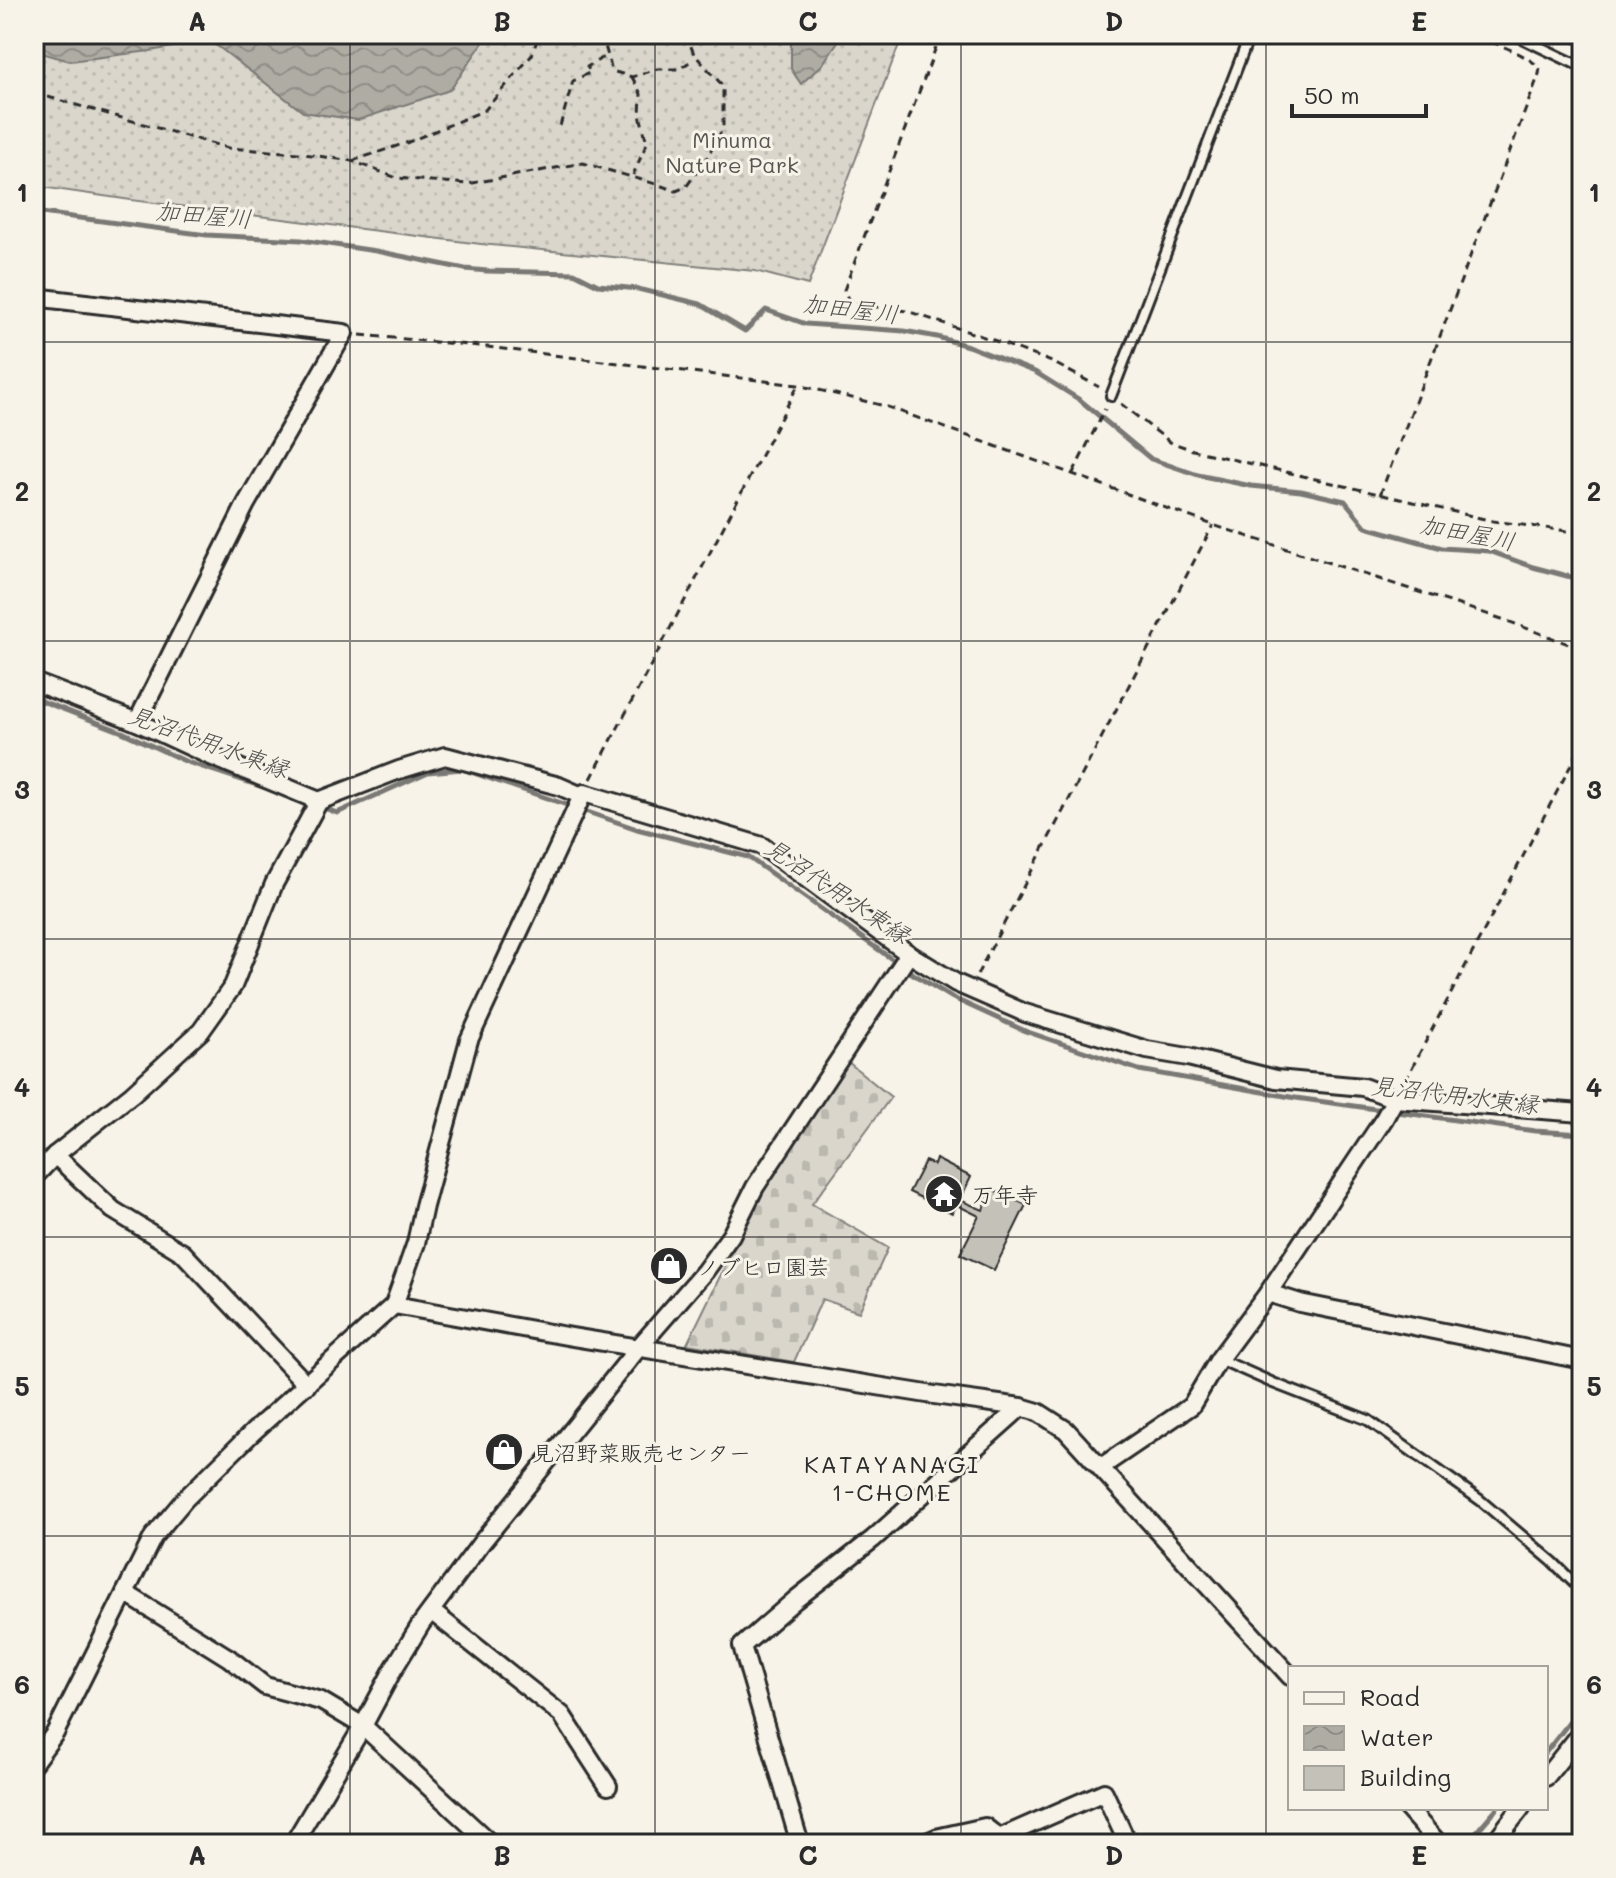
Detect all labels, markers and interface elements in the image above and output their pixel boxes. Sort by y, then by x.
text: A [188,4,206,38]
text: B [493,4,511,38]
text: C [798,4,818,38]
text: D [1105,4,1123,38]
text: E [1411,4,1427,38]
scale bar [1292,68,1426,118]
text: 50 m [1304,79,1360,110]
park label: Minuma Nature Park [665,125,799,179]
text: 1 [16,175,28,209]
text: 1 [1588,175,1600,209]
water label: 加田屋川 [155,194,253,234]
water label: 加田屋川 [801,287,901,329]
text: 2 [15,474,29,508]
text: 2 [1587,474,1601,508]
water label: 加田屋川 [1418,508,1518,556]
water label: 見沼代用水東縁 [125,698,295,785]
text: 3 [14,772,30,806]
text: 3 [1586,772,1602,806]
water label: 見沼代用水東縁 [760,830,918,951]
water label: 見沼代用水東縁 [1370,1068,1542,1120]
text: 4 [14,1070,30,1104]
text: 4 [1586,1070,1602,1104]
temple icon: 万年寺 [923,1173,965,1215]
place label: 万年寺 [972,1180,1038,1209]
shop icon: ノブヒロ園芸 [648,1245,690,1287]
place label: ノブヒロ園芸 [697,1252,829,1281]
text: 5 [14,1369,30,1403]
text: 5 [1586,1369,1602,1403]
shop icon: 見沼野菜販売センター [483,1431,525,1473]
place label: 見沼野菜販売センター [532,1438,751,1467]
district label: KATAYANAGI 1-CHOME [804,1448,980,1507]
legend [1288,1666,1548,1810]
text: 6 [14,1667,30,1701]
text: 6 [1586,1667,1602,1701]
text: Road [1360,1681,1420,1712]
text: Water [1360,1721,1434,1752]
text: Building [1360,1761,1451,1792]
text: A [188,1838,206,1872]
text: B [493,1838,511,1872]
text: C [798,1838,818,1872]
text: D [1105,1838,1123,1872]
text: E [1411,1838,1427,1872]

